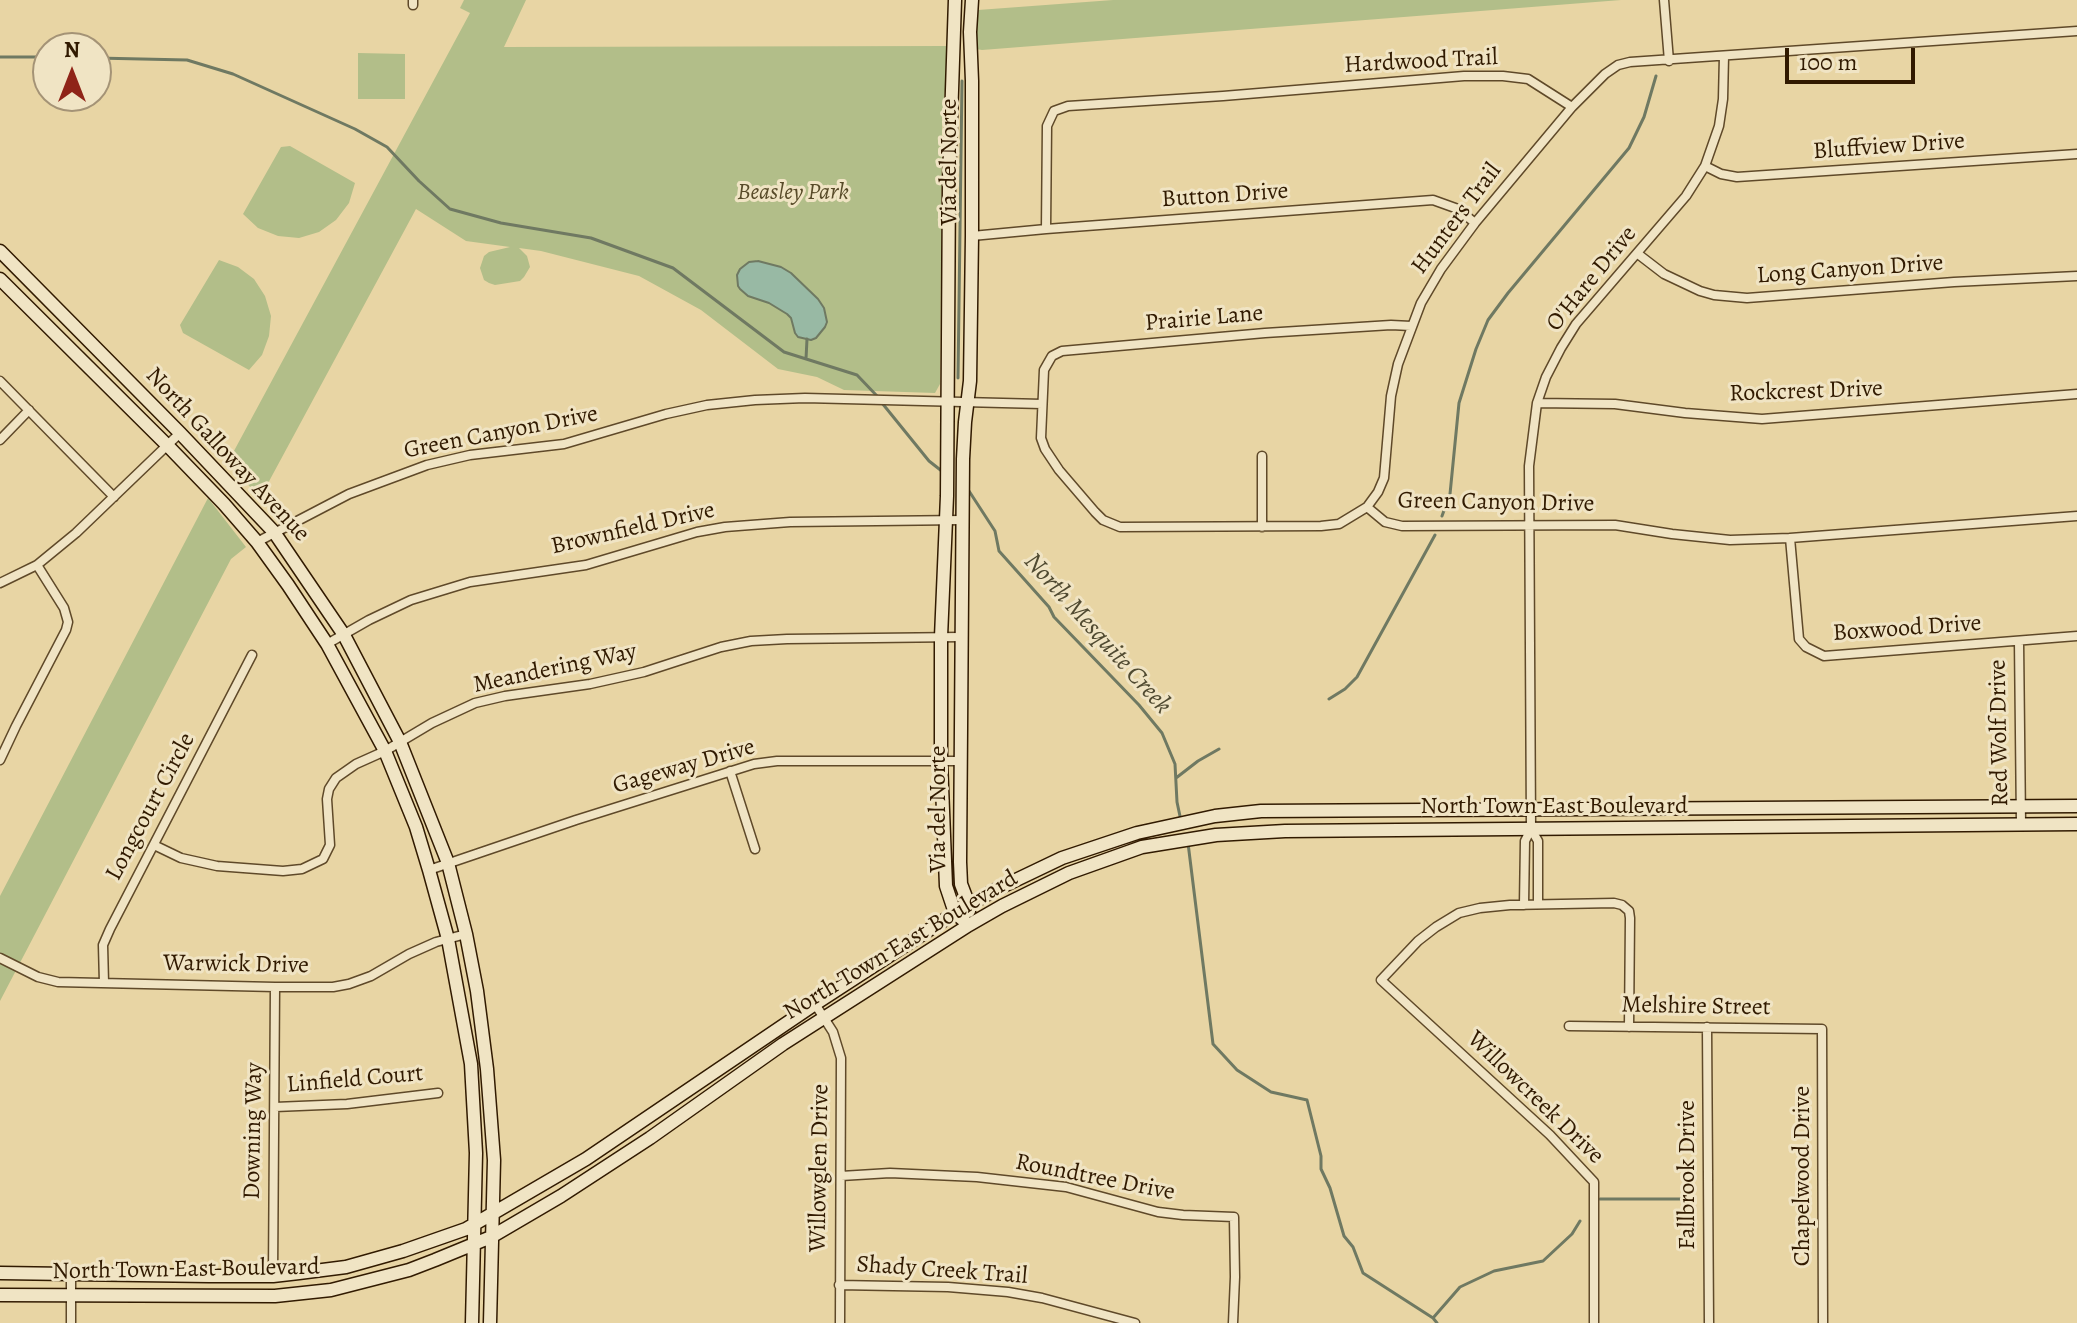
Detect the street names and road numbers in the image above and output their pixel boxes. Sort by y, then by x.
street label: Hardwood Trail [1343,44,1499,80]
street label: Via del Norte [936,98,964,226]
street label: Bluffview Drive [1812,127,1966,167]
street label: Hunters Trail [1406,158,1508,280]
street label: Button Drive [1161,177,1289,215]
street label: O'Hare Drive [1541,220,1643,338]
street label: Long Canyon Drive [1756,249,1944,291]
street label: Prairie Lane [1144,299,1264,339]
street label: North Galloway Avenue [139,362,315,548]
street label: Rockcrest Drive [1729,375,1883,409]
street label: Green Canyon Drive [402,400,600,466]
street label: Green Canyon Drive [1397,487,1595,519]
street label: Brownfield Drive [548,496,718,562]
street label: Boxwood Drive [1832,609,1982,649]
street label: Meandering Way [471,638,639,700]
street label: Red Wolf Drive [1984,659,2016,807]
street label: Longcourt Circle [100,728,202,886]
street label: Gageway Drive [610,733,758,801]
street label: Via del Norte [925,745,953,873]
street label: North Town East Boulevard [1420,793,1688,821]
street label: North Town East Boulevard [779,865,1023,1027]
street label: Warwick Drive [163,949,309,981]
street label: Melshire Street [1621,991,1771,1023]
street label: Willowcreek Drive [1461,1025,1609,1171]
street label: Linfield Court [285,1060,425,1100]
street label: Downing Way [238,1062,270,1200]
street label: Willowglen Drive [804,1084,836,1252]
street label: Chapelwood Drive [1789,1086,1817,1266]
street label: Fallbrook Drive [1674,1100,1702,1250]
street label: Roundtree Drive [1013,1148,1177,1208]
street label: Shady Creek Trail [855,1251,1029,1291]
street label: North Town East Boulevard [52,1253,320,1287]

